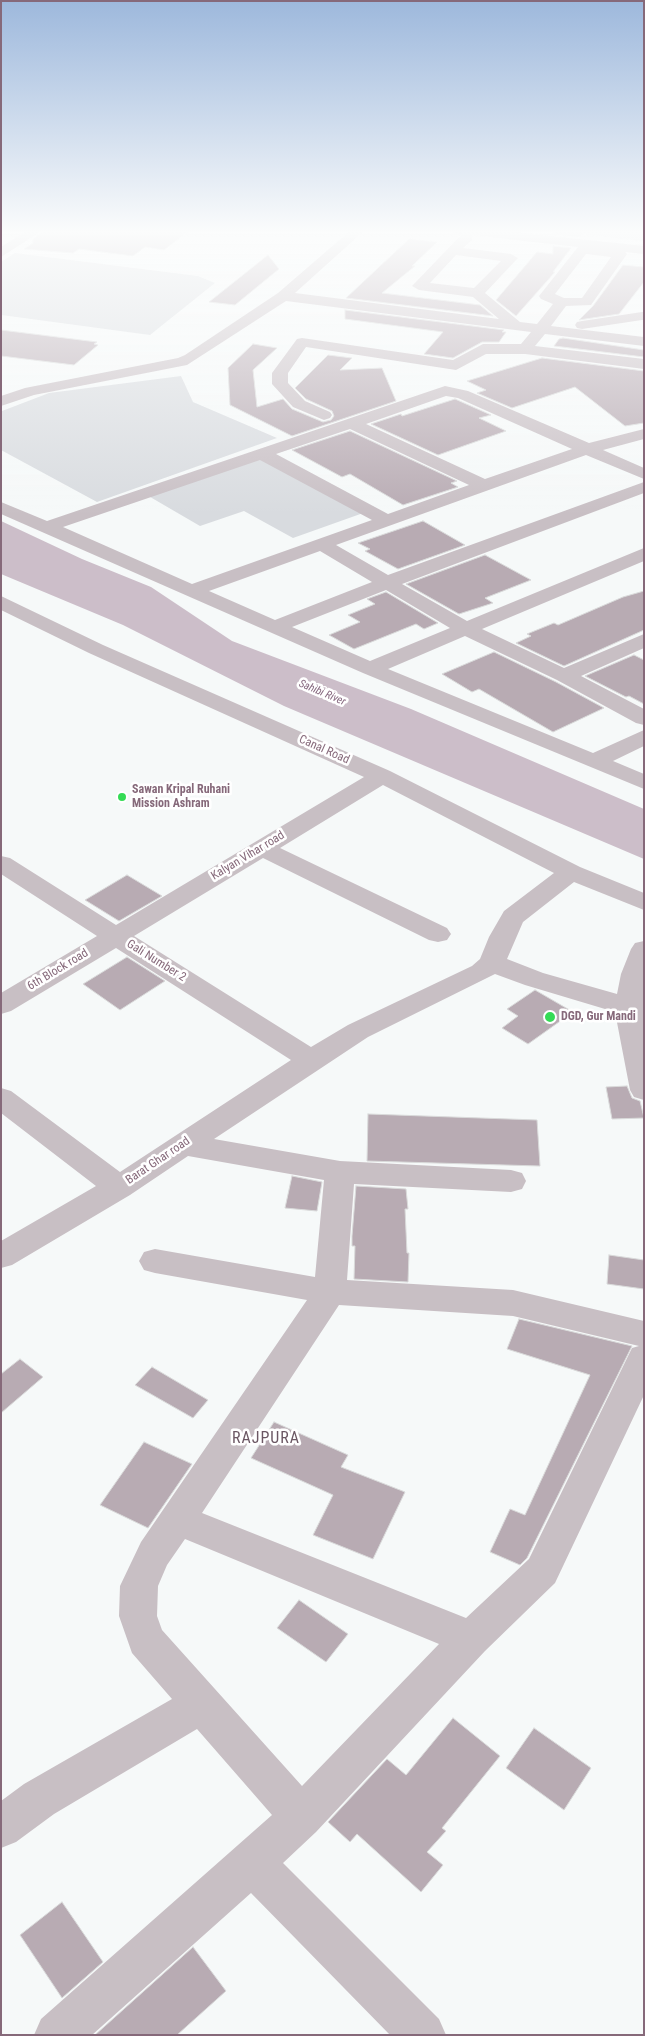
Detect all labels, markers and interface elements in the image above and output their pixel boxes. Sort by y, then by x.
water label: Sahibi River [297,677,347,709]
street label: Canal Road [297,732,351,768]
place label: Sawan Kripal Ruhani Mission Ashram [132,783,230,811]
marker: Sawan Kripal Ruhani Mission Ashram [116,791,128,803]
street label: Kalyan Vihar road [209,828,287,884]
street label: Gali Number 2 [124,937,188,985]
street label: 6th Block road [25,946,91,994]
marker: DGD, Gur Mandi [543,1010,557,1024]
place label: DGD, Gur Mandi [561,1010,636,1024]
street label: Barat Ghar road [123,1134,193,1188]
district label: RAJPURA [231,1429,301,1449]

